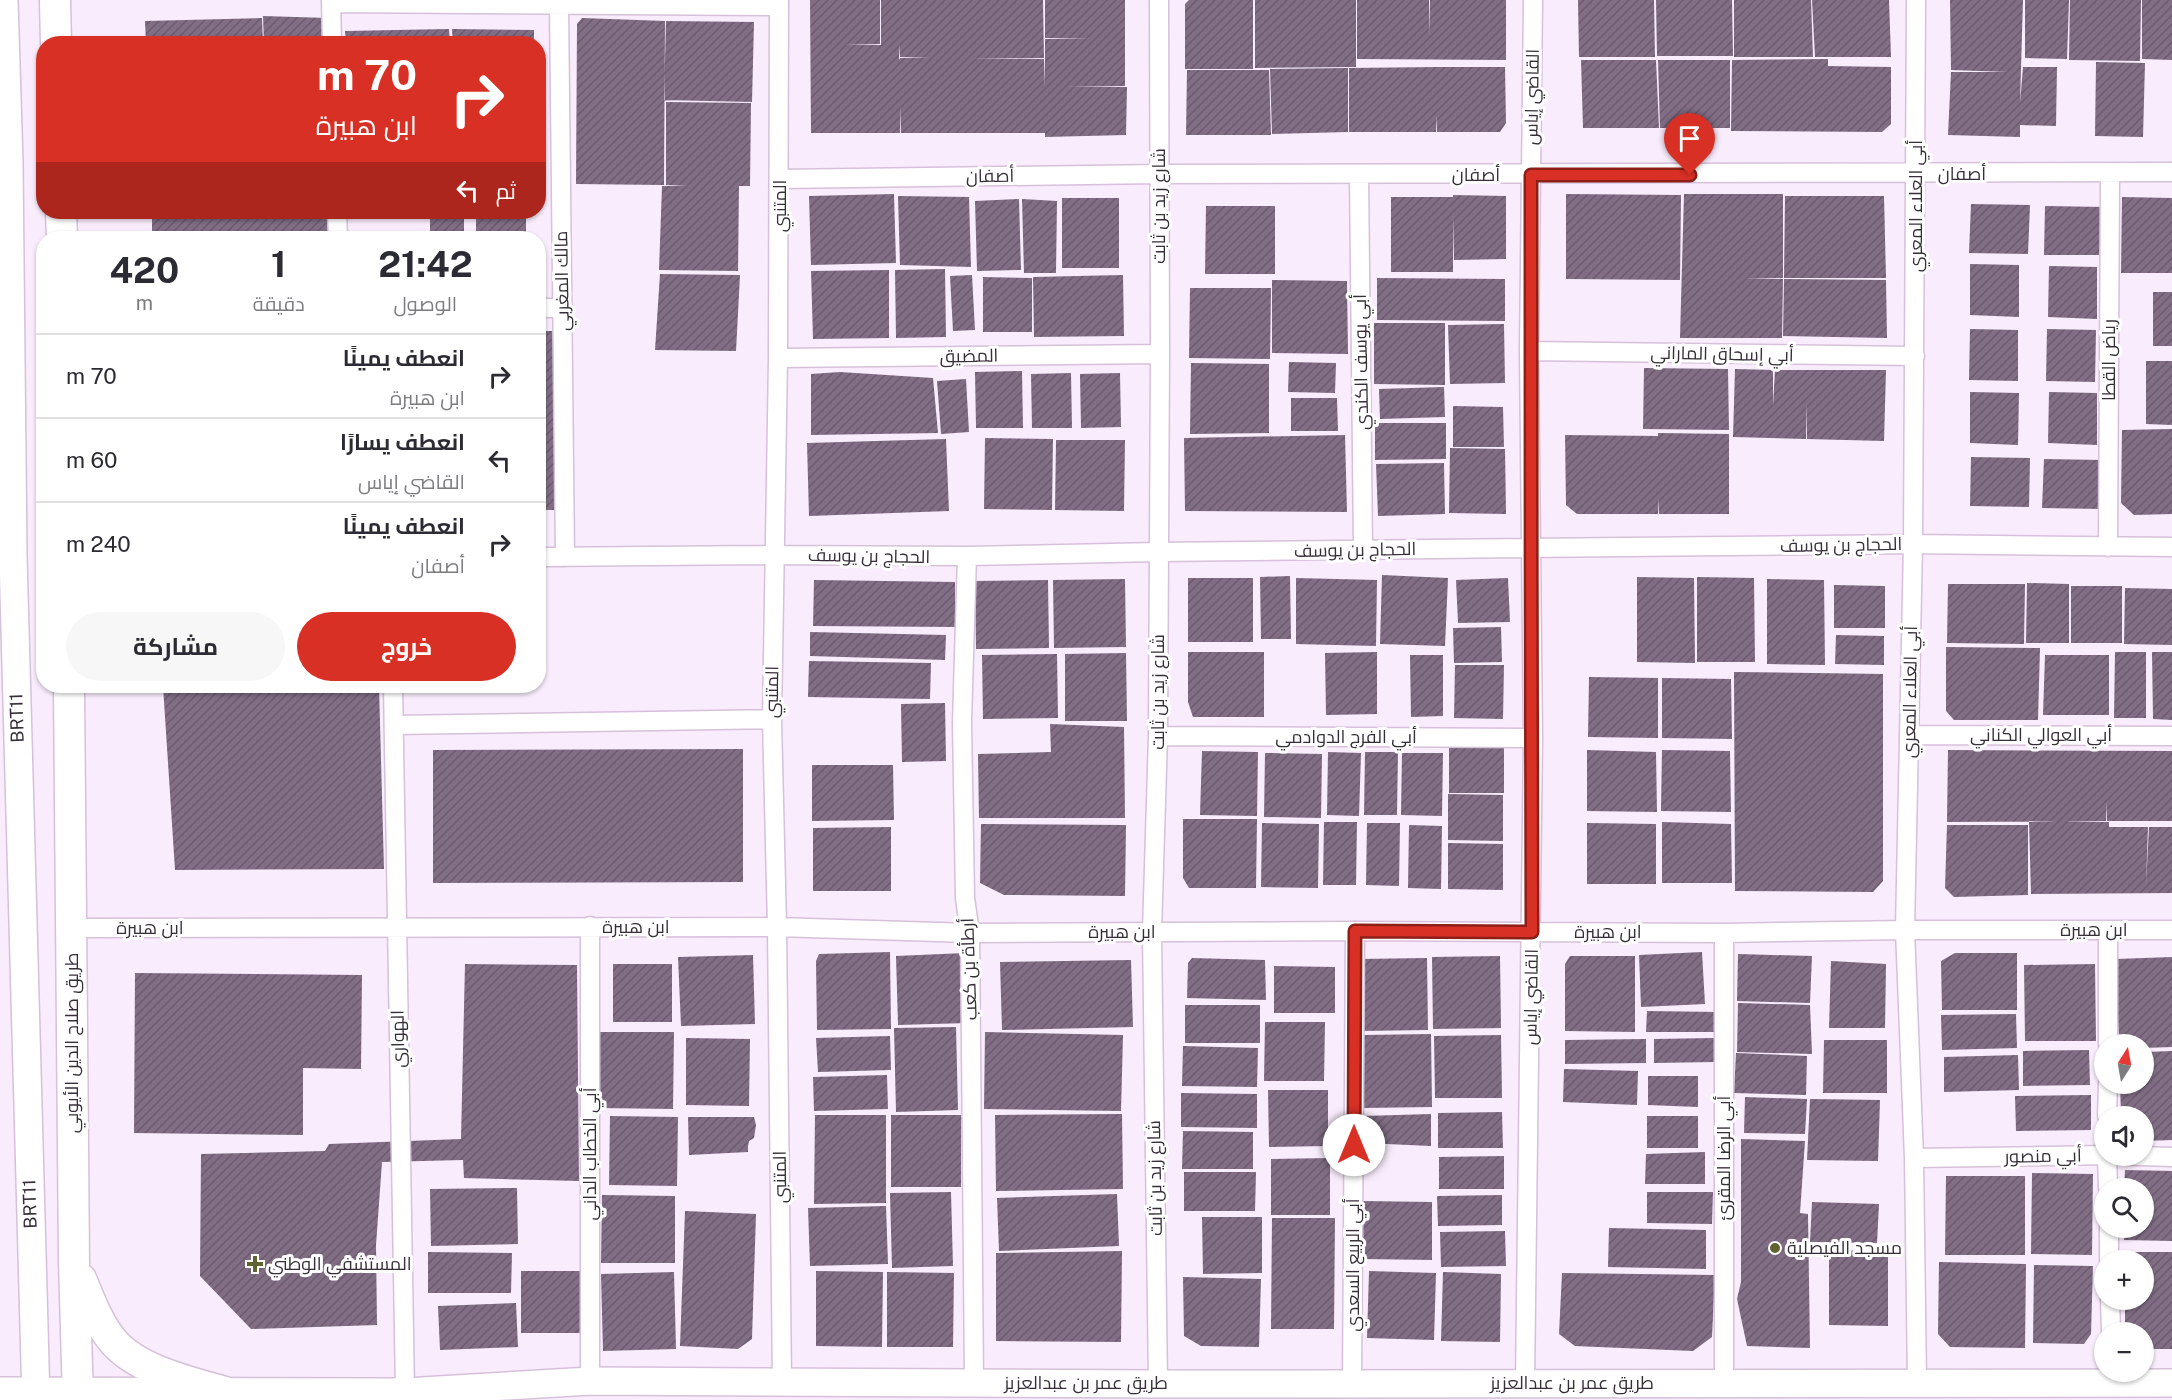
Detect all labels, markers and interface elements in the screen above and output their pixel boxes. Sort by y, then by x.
street label: القاضي إياس [1520,49,1546,145]
text: 70 m [317,50,417,99]
icon: right [438,60,516,138]
text: ابن هبيرة [316,109,417,141]
pin [1664,113,1715,175]
icon: arrive [1673,122,1706,155]
street label: أبي العلاء المعري [1905,140,1930,272]
street label: شارع زيد بن ثابت [1148,148,1171,264]
street label: أصفان [1938,163,1986,185]
street label: أصفان [1452,164,1500,186]
street label: أصفان [966,165,1015,187]
icon: left [451,174,484,207]
text: ثم [496,178,516,204]
street label: المتنبي [769,180,794,232]
street label: مالك المغربي [550,231,577,331]
text: 1 [271,243,286,285]
text: 21:42 [378,243,473,285]
text: 420 [109,249,179,291]
text: m [136,291,153,315]
text: دقيقة [253,292,305,316]
text: الوصول [393,292,457,316]
street label: أبي يوسف الكندي [1349,294,1376,430]
street label: رياض القطا [2098,319,2120,401]
street label: أبي إسحاق الماراني [1650,342,1794,369]
street label: المضيق [939,344,999,369]
text: انعطف يمينًا [343,345,465,371]
icon: right [483,360,516,393]
text: 70 m [66,363,117,389]
text: ابن هبيرة [390,386,465,410]
text: انعطف يسارًا [340,429,465,455]
icon: left [483,444,516,477]
text: 60 m [66,447,117,473]
text: القاضي إياس [358,470,465,494]
text: انعطف يمينًا [343,513,465,539]
icon: right [483,528,516,561]
text: 240 m [66,531,131,557]
street label: الحجاج بن يوسف [1780,533,1902,558]
street label: الحجاج بن يوسف [1294,538,1416,563]
street label: الحجاج بن يوسف [808,544,930,569]
text: أصفان [411,554,465,578]
button: مشاركة [66,612,285,681]
button: خروج [297,612,516,681]
street label: أبي العلاء المعري [1898,625,1925,758]
street label: شارع زيد بن ثابت [1147,634,1170,750]
street label: المتنبي [761,666,786,719]
street label: BRT11 [5,693,28,743]
street label: أبي العوالي الكناني [1970,724,2112,749]
street label: أبي الفرج الدوادمي [1275,726,1417,751]
street label: ابن هبيرة [602,916,670,938]
street label: ابن هبيرة [116,917,184,939]
street label: أرطأة بن كعب [956,917,982,1021]
street label: ابن هبيرة [2060,919,2128,941]
street label: ابن هبيرة [1088,921,1156,943]
street label: ابن هبيرة [1574,921,1642,943]
street label: القاضي إياس [1519,949,1545,1045]
street label: طريق صلاح الدين الأيوبي [61,953,86,1133]
street label: الهواري [386,1010,413,1068]
north arrow [2094,1034,2154,1094]
map controls [2094,1034,2154,1382]
street label: أبي الخطاب الداني [579,1087,604,1220]
street label: أبي الرضا المقرئ [1713,1096,1738,1220]
button: sound [2094,1106,2154,1166]
position arrow [1322,1113,1386,1177]
street label: شارع زيد بن ثابت [1143,1120,1168,1236]
street label: أبي منصور [2003,1144,2082,1171]
street label: المتنبي [769,1150,794,1203]
button: search [2094,1178,2154,1238]
street label: BRT11 [18,1179,41,1229]
street label: أبي الربيع السعدي [1342,1198,1367,1332]
place label: مسجد الفيصلية [1787,1237,1902,1258]
marker: مسجد الفيصلية [1768,1241,1782,1255]
button: + [2094,1250,2154,1310]
place label: المستشفي الوطني [268,1253,412,1278]
marker: المستشفي الوطني [246,1255,264,1273]
button: − [2094,1322,2154,1382]
street label: طريق عمر بن عبدالعزيز [1003,1372,1168,1395]
street label: طريق عمر بن عبدالعزيز [1489,1372,1654,1395]

